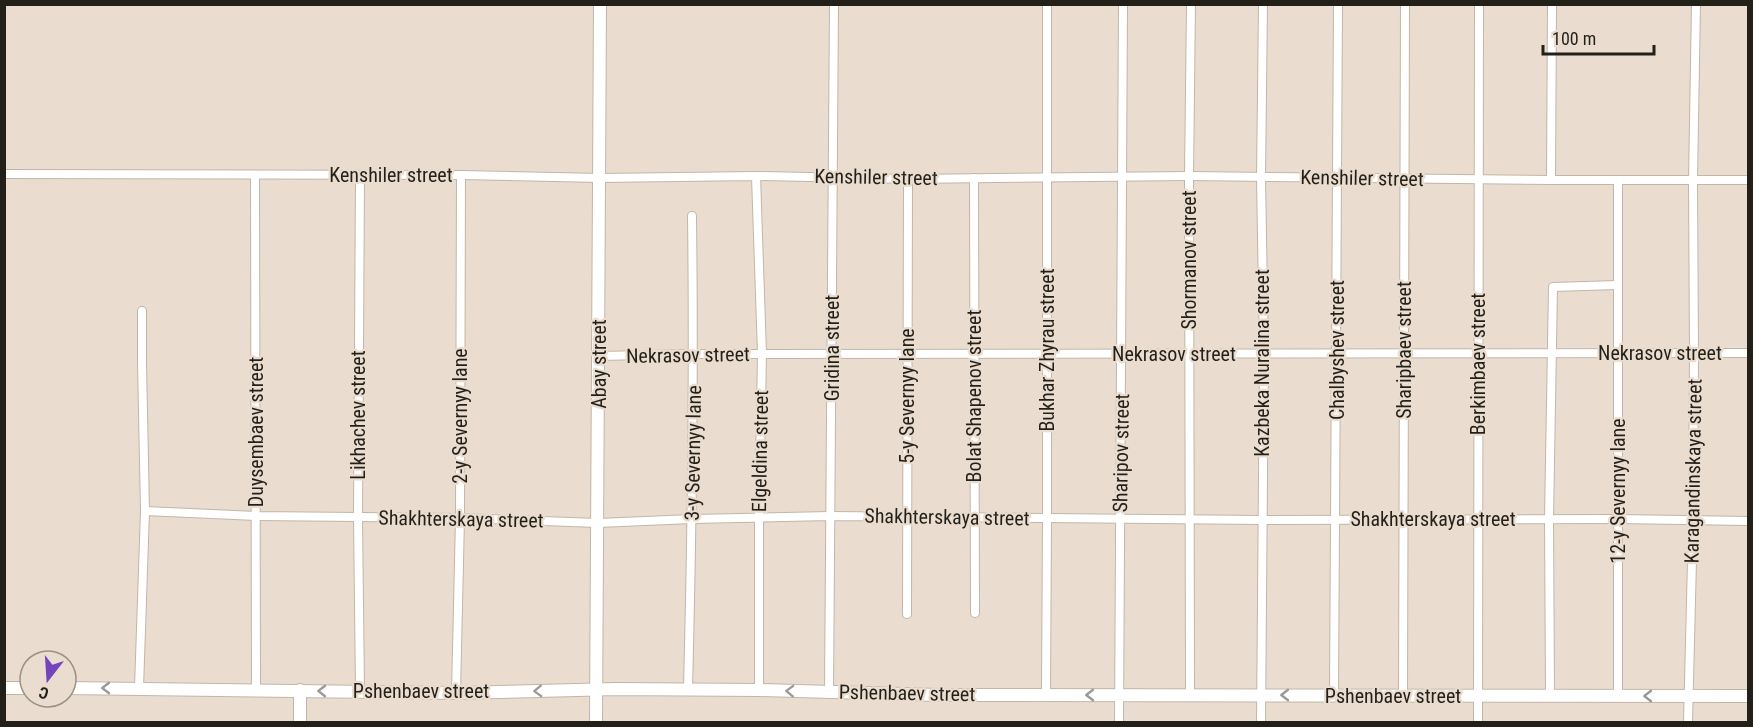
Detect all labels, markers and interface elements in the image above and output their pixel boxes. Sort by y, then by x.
scale bar [1543,18,1654,56]
text: 100 m [1552,28,1596,49]
street label: Kenshiler street [329,163,453,187]
street label: Kenshiler street [814,164,938,190]
street label: Kenshiler street [1300,165,1424,191]
street label: Shormanov street [1177,190,1201,330]
street label: Bukhar Zhyrau street [1035,268,1059,432]
street label: Kazbeka Nuralina street [1250,269,1274,457]
street label: Chalbyshev street [1325,280,1349,420]
street label: Sharipbaev street [1392,281,1416,419]
street label: Berkimbaev street [1466,293,1490,435]
street label: Gridina street [820,295,844,401]
street label: Bolat Shapenov street [962,310,986,482]
street label: Abay street [587,319,611,409]
street label: 5-y Severnyy lane [895,328,919,464]
street label: Nekrasov street [1598,341,1722,365]
street label: Nekrasov street [626,342,750,368]
street label: Nekrasov street [1112,342,1236,366]
street label: 2-y Severnyy lane [448,348,472,484]
street label: Likhachev street [346,350,370,480]
street label: Duysembaev street [244,357,268,507]
street label: Karagandinskaya street [1679,378,1707,564]
street label: 3-y Severnyy lane [680,385,706,521]
street label: Elgeldina street [747,390,773,512]
street label: Sharipov street [1108,393,1134,513]
street label: 12-y Severnyy lane [1606,418,1630,564]
street label: Shakhterskaya street [864,504,1030,530]
street label: Shakhterskaya street [378,506,544,532]
street label: Shakhterskaya street [1350,507,1516,531]
north arrow [18,649,78,709]
street label: Pshenbaev street [353,679,489,703]
street label: Pshenbaev street [839,680,975,706]
text: С [37,682,51,703]
one-way arrow [101,682,110,694]
one-way arrow [317,684,326,697]
one-way arrow [533,684,542,697]
street label: Pshenbaev street [1325,684,1461,708]
one-way arrow [786,685,795,697]
one-way arrow [1086,689,1095,701]
one-way arrow [1281,689,1290,701]
one-way arrow [1644,690,1653,702]

